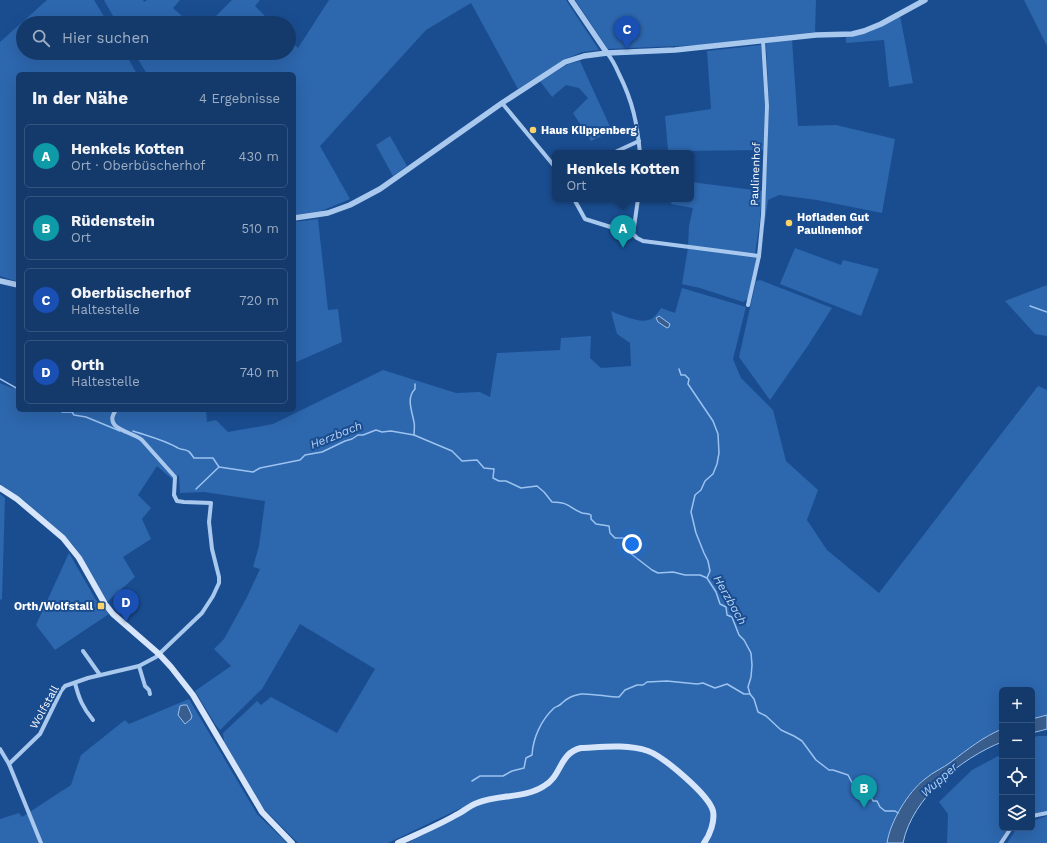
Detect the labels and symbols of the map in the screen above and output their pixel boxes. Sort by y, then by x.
pin: C [614,16,640,49]
place label: Haus Klippenberg [541,124,638,137]
marker: Haus Klippenberg [528,125,538,135]
street label: Paulinenhof [748,141,763,206]
place label: Hofladen Gut Paulinenhof [797,211,869,237]
pin: A [610,215,636,248]
marker: Hofladen Gut Paulinenhof [784,218,794,228]
water label: Herzbach [308,418,364,452]
your location [622,534,642,554]
water label: Herzbach [710,573,750,627]
pin: D [113,589,139,622]
place label: Orth/Wolfstall [14,600,93,613]
marker: Orth/Wolfstall [96,601,106,611]
street label: Wolfstall [27,683,62,731]
water label: Wupper [918,759,961,800]
pin: B [851,775,877,808]

